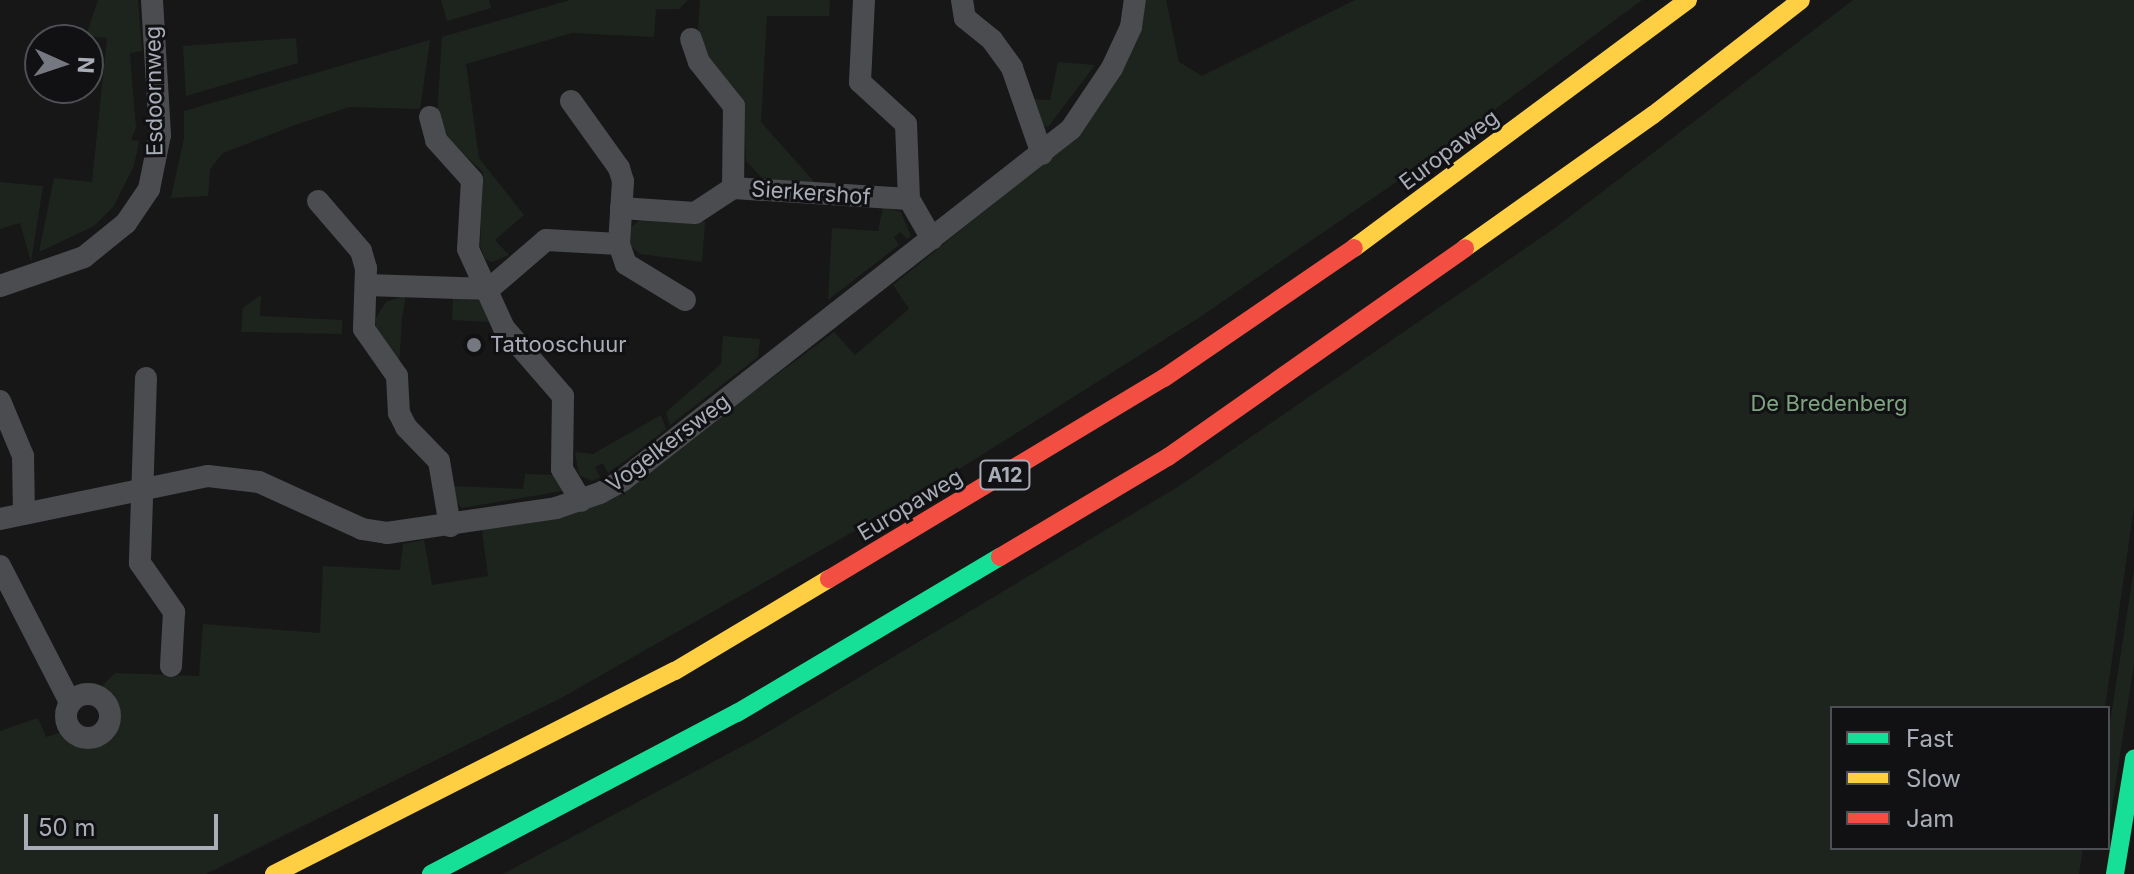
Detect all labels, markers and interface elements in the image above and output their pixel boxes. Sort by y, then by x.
north arrow [24,24,104,104]
street label: Esdoornweg [140,26,168,156]
text: N [73,56,99,74]
street label: Europaweg [1394,104,1504,196]
street label: Sierkershof [750,176,872,210]
place label: Tattooschuur [490,332,626,358]
marker: Tattooschuur [465,336,483,354]
street label: Vogelkersweg [601,388,735,498]
park label: De Bredenberg [1750,391,1908,417]
road number: A12 [979,459,1031,491]
street label: Europaweg [853,463,967,547]
legend [1830,706,2110,850]
text: Fast [1906,724,1954,753]
text: Slow [1906,764,1961,793]
scale bar [28,798,222,848]
text: Jam [1906,804,1954,833]
text: 50 m [38,813,96,842]

